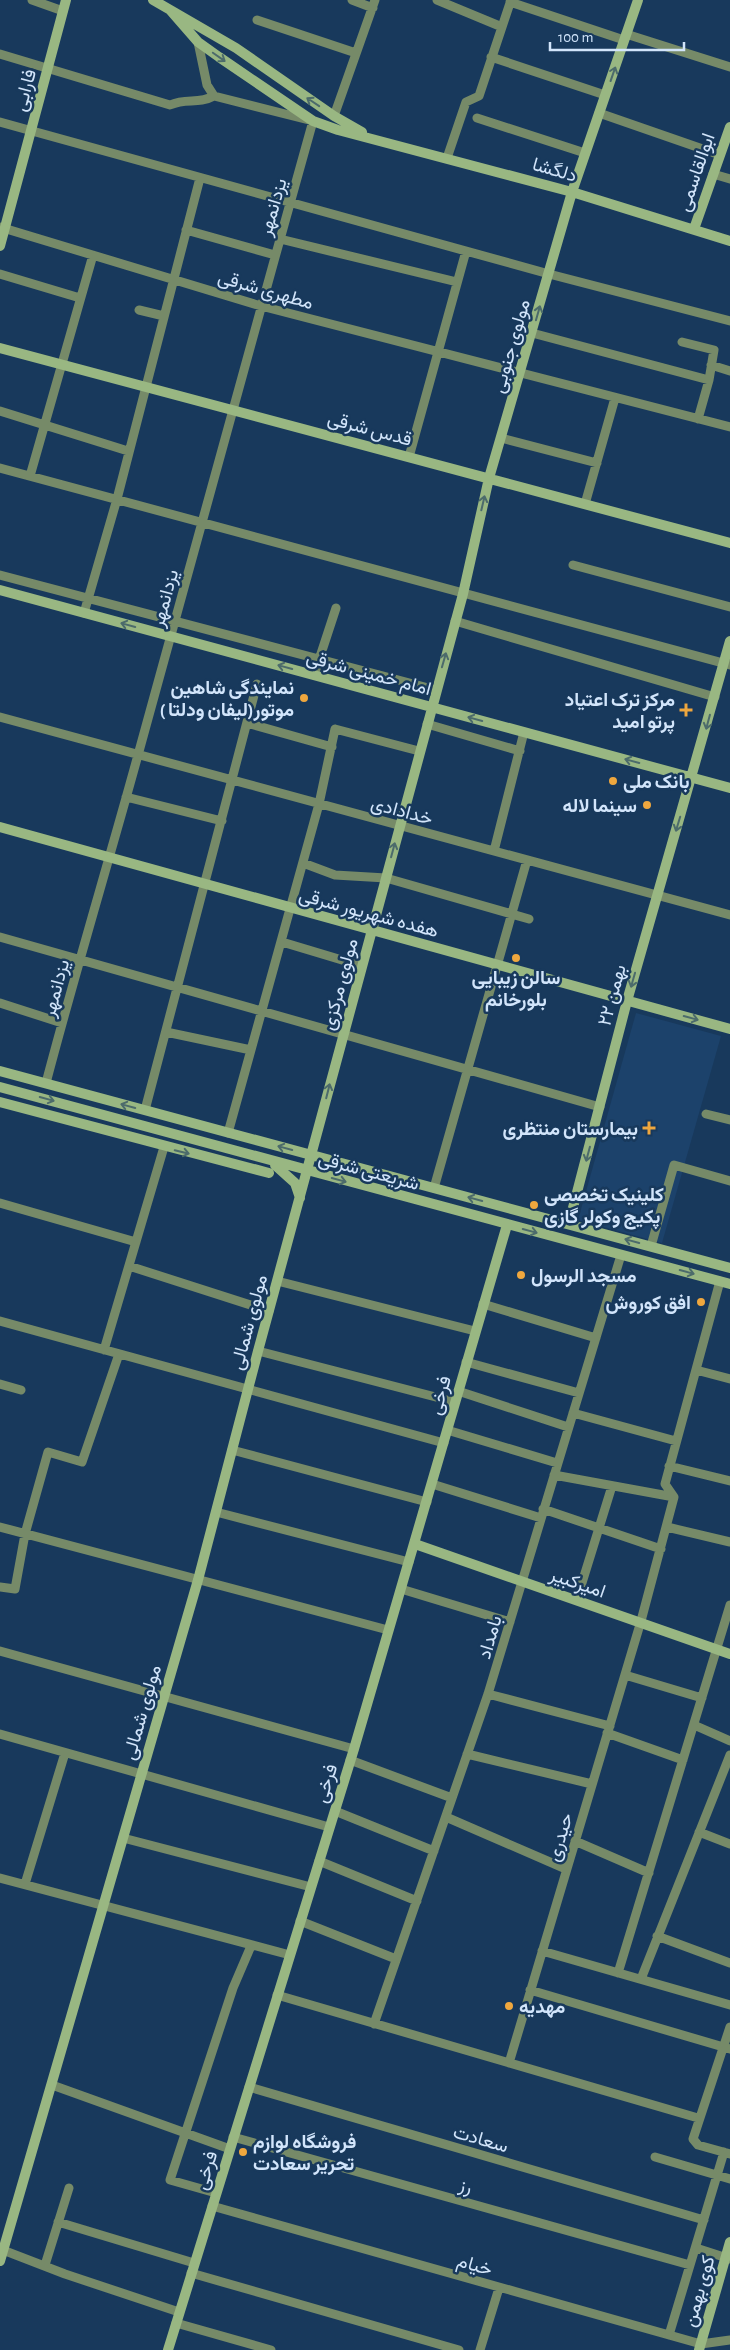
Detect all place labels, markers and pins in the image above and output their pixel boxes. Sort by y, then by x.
place label: نمایندگی شاهین موتور(لیفان ودلتا ) [160,678,294,722]
place label: مرکز ترک اعتیاد پرتو امید [565,691,675,735]
marker: نمایندگی شاهین موتور(لیفان ودلتا ) [298,692,310,704]
marker: مرکز ترک اعتیاد پرتو امید [679,703,693,717]
place label: بانک ملی [623,773,689,793]
marker: بانک ملی [607,775,619,787]
place label: سینما لاله [562,797,637,817]
marker: سینما لاله [641,799,653,811]
marker: سالن زیبایی بلورخانم [510,952,522,964]
place label: سالن زیبایی بلورخانم [472,969,560,1012]
place label: بیمارستان منتظری [502,1120,638,1141]
marker: بیمارستان منتظری [642,1121,656,1135]
place label: کلینیک تخصصی پکیج وکولر گازی [544,1186,664,1230]
marker: کلینیک تخصصی پکیج وکولر گازی [528,1199,540,1211]
place label: مسجد الرسول [531,1267,637,1288]
marker: مسجد الرسول [515,1269,527,1281]
place label: افق کوروش [606,1294,691,1315]
marker: افق کوروش [695,1296,707,1308]
place label: مهدیه [519,1998,565,2018]
marker: مهدیه [503,2000,515,2012]
place label: فروشگاه لوازم تحریر سعادت [253,2132,357,2176]
marker: فروشگاه لوازم تحریر سعادت [237,2146,249,2158]

